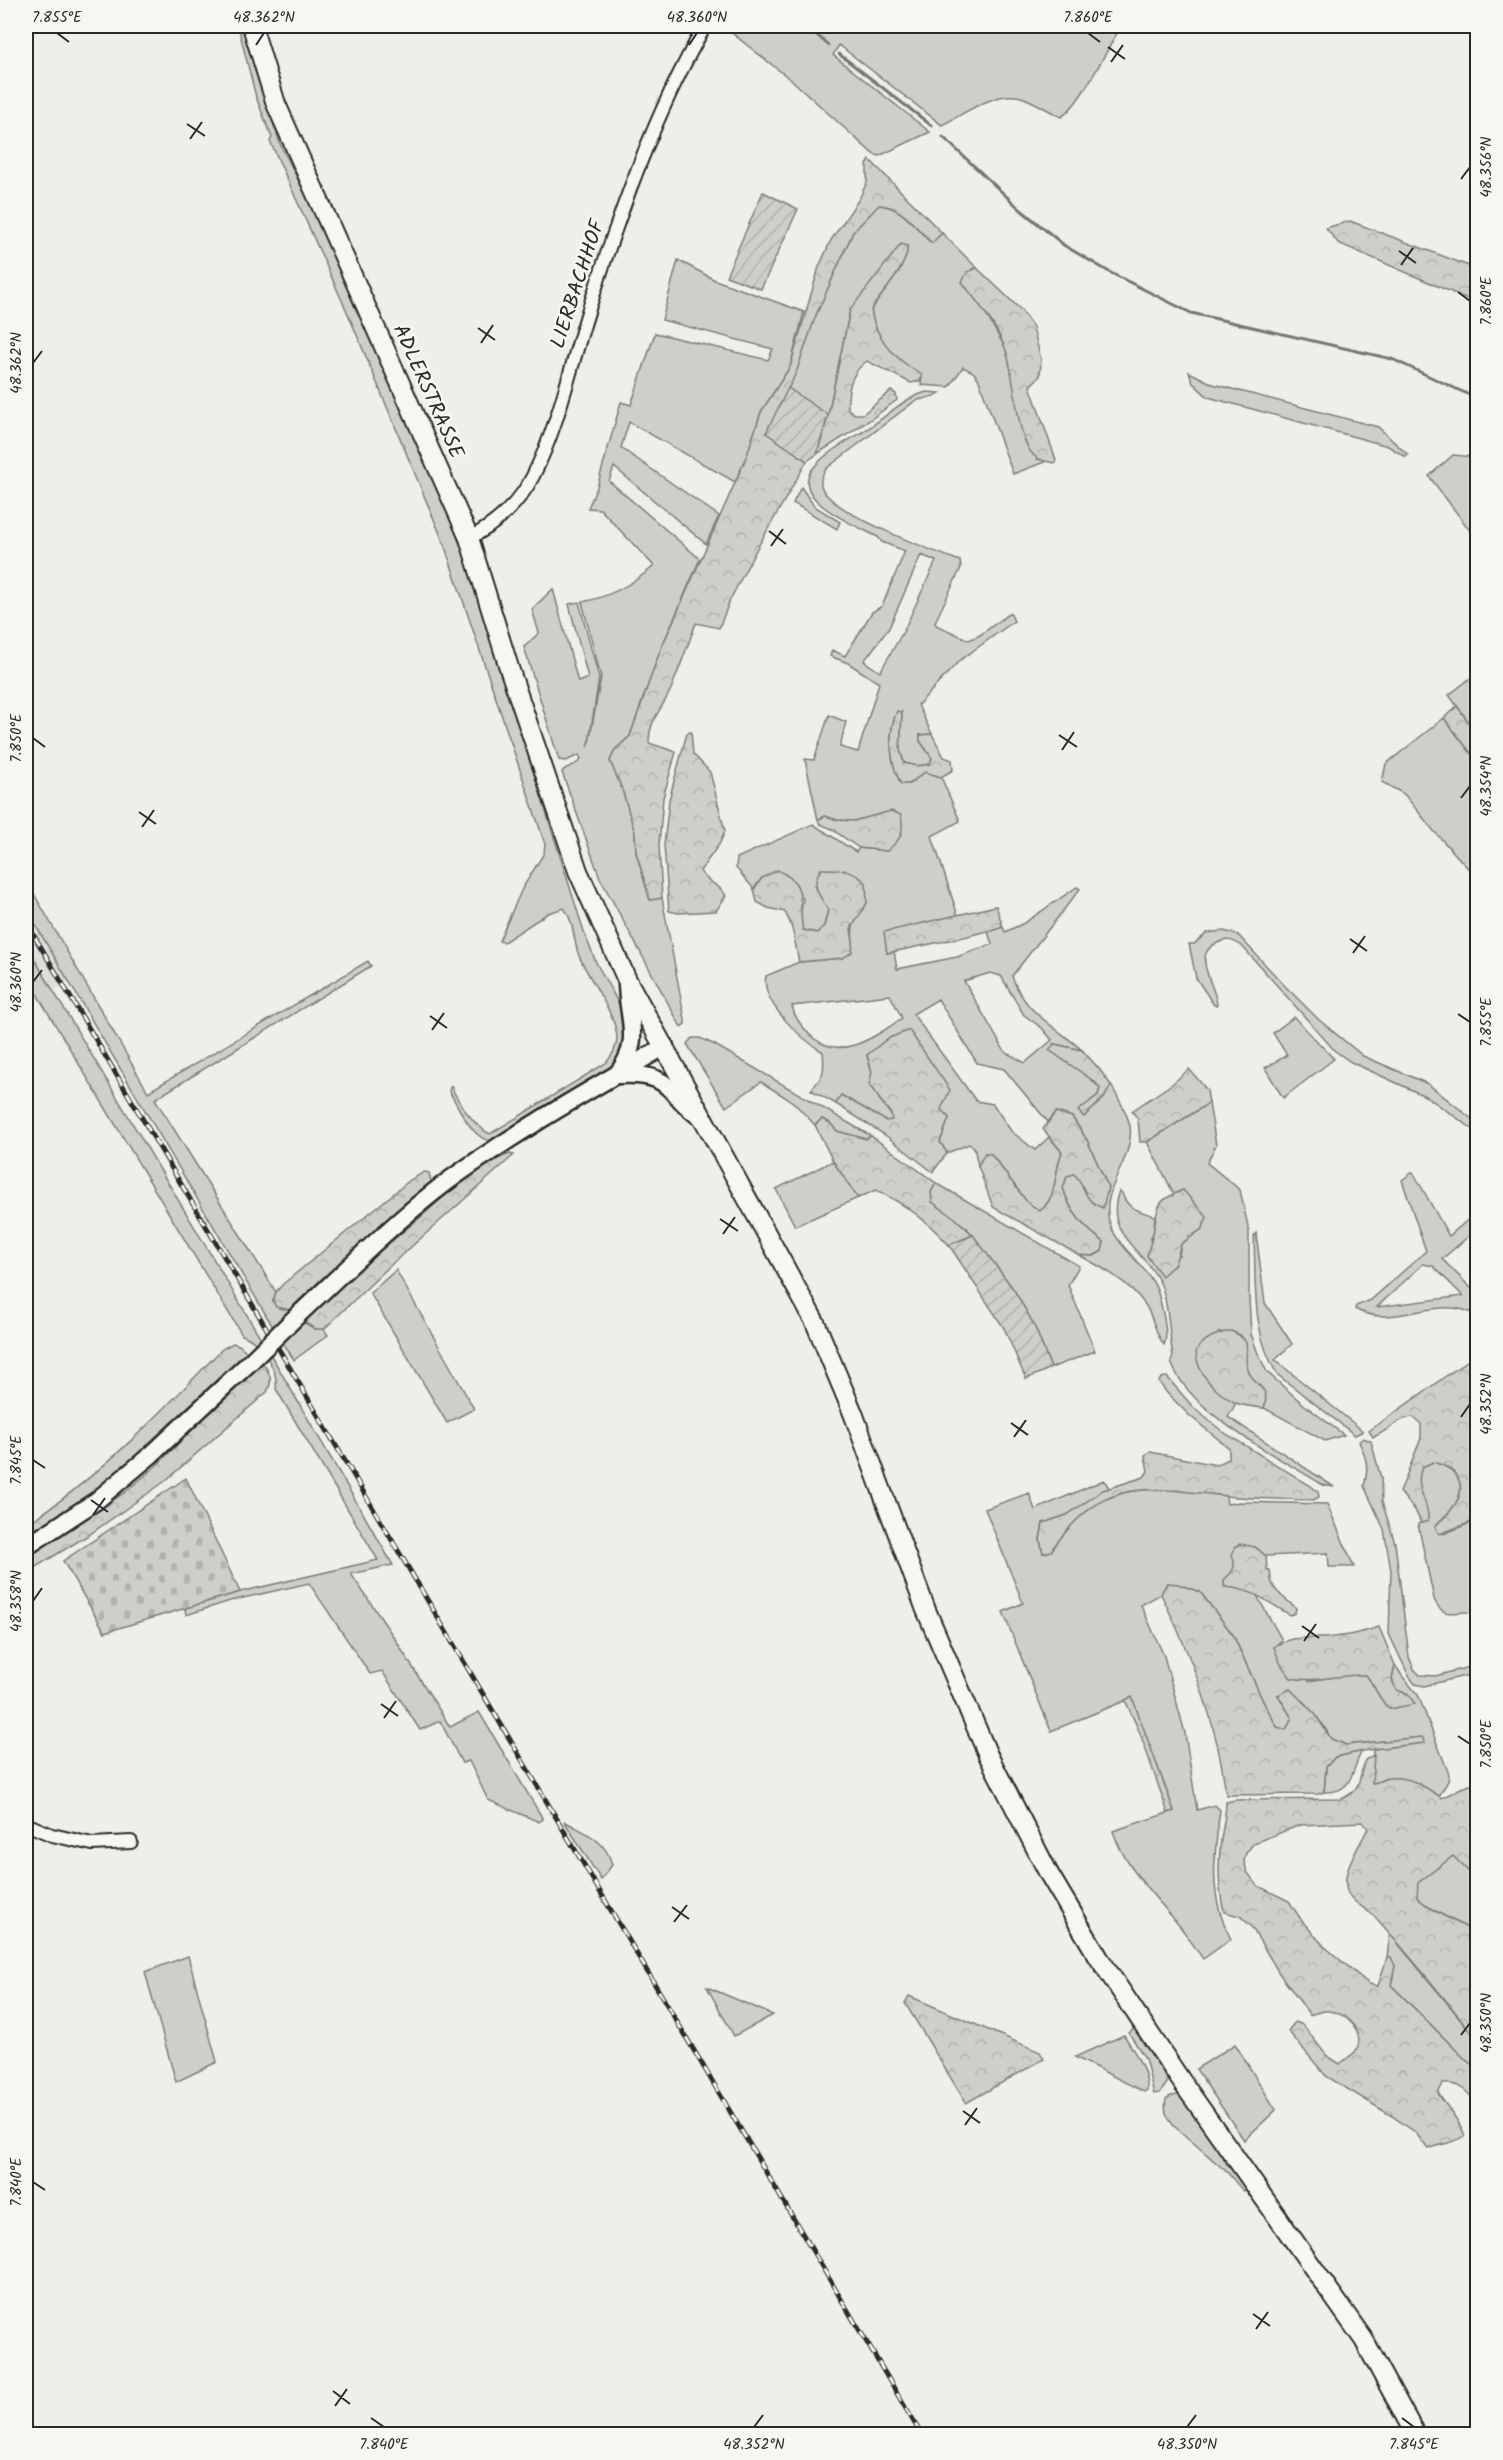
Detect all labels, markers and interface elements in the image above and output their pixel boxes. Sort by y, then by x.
text: 7.855°E [32,6,83,30]
text: 48.362°N [233,6,295,30]
text: 48.360°N [667,6,727,30]
text: 7.860°E [1063,6,1114,30]
text: 48.356°N [1475,136,1499,198]
street label: LIERBACHHOF [542,214,615,353]
text: 7.860°E [1475,275,1499,326]
street label: ADLERSTRASSE [383,319,472,465]
text: 48.362°N [5,332,29,394]
text: 7.850°E [5,712,29,762]
text: 48.354°N [1475,756,1499,816]
text: 48.360°N [5,952,29,1012]
text: 7.855°E [1475,996,1499,1047]
text: 48.352°N [1475,1373,1499,1435]
text: 7.845°E [5,1434,29,1485]
text: 48.358°N [5,1570,29,1632]
text: 7.850°E [1475,1718,1499,1768]
text: 48.350°N [1475,1993,1499,2053]
text: 7.840°E [5,2156,29,2207]
text: 7.840°E [359,2433,410,2457]
text: 48.352°N [723,2433,785,2457]
text: 48.350°N [1157,2433,1217,2457]
text: 7.845°E [1389,2433,1440,2457]

